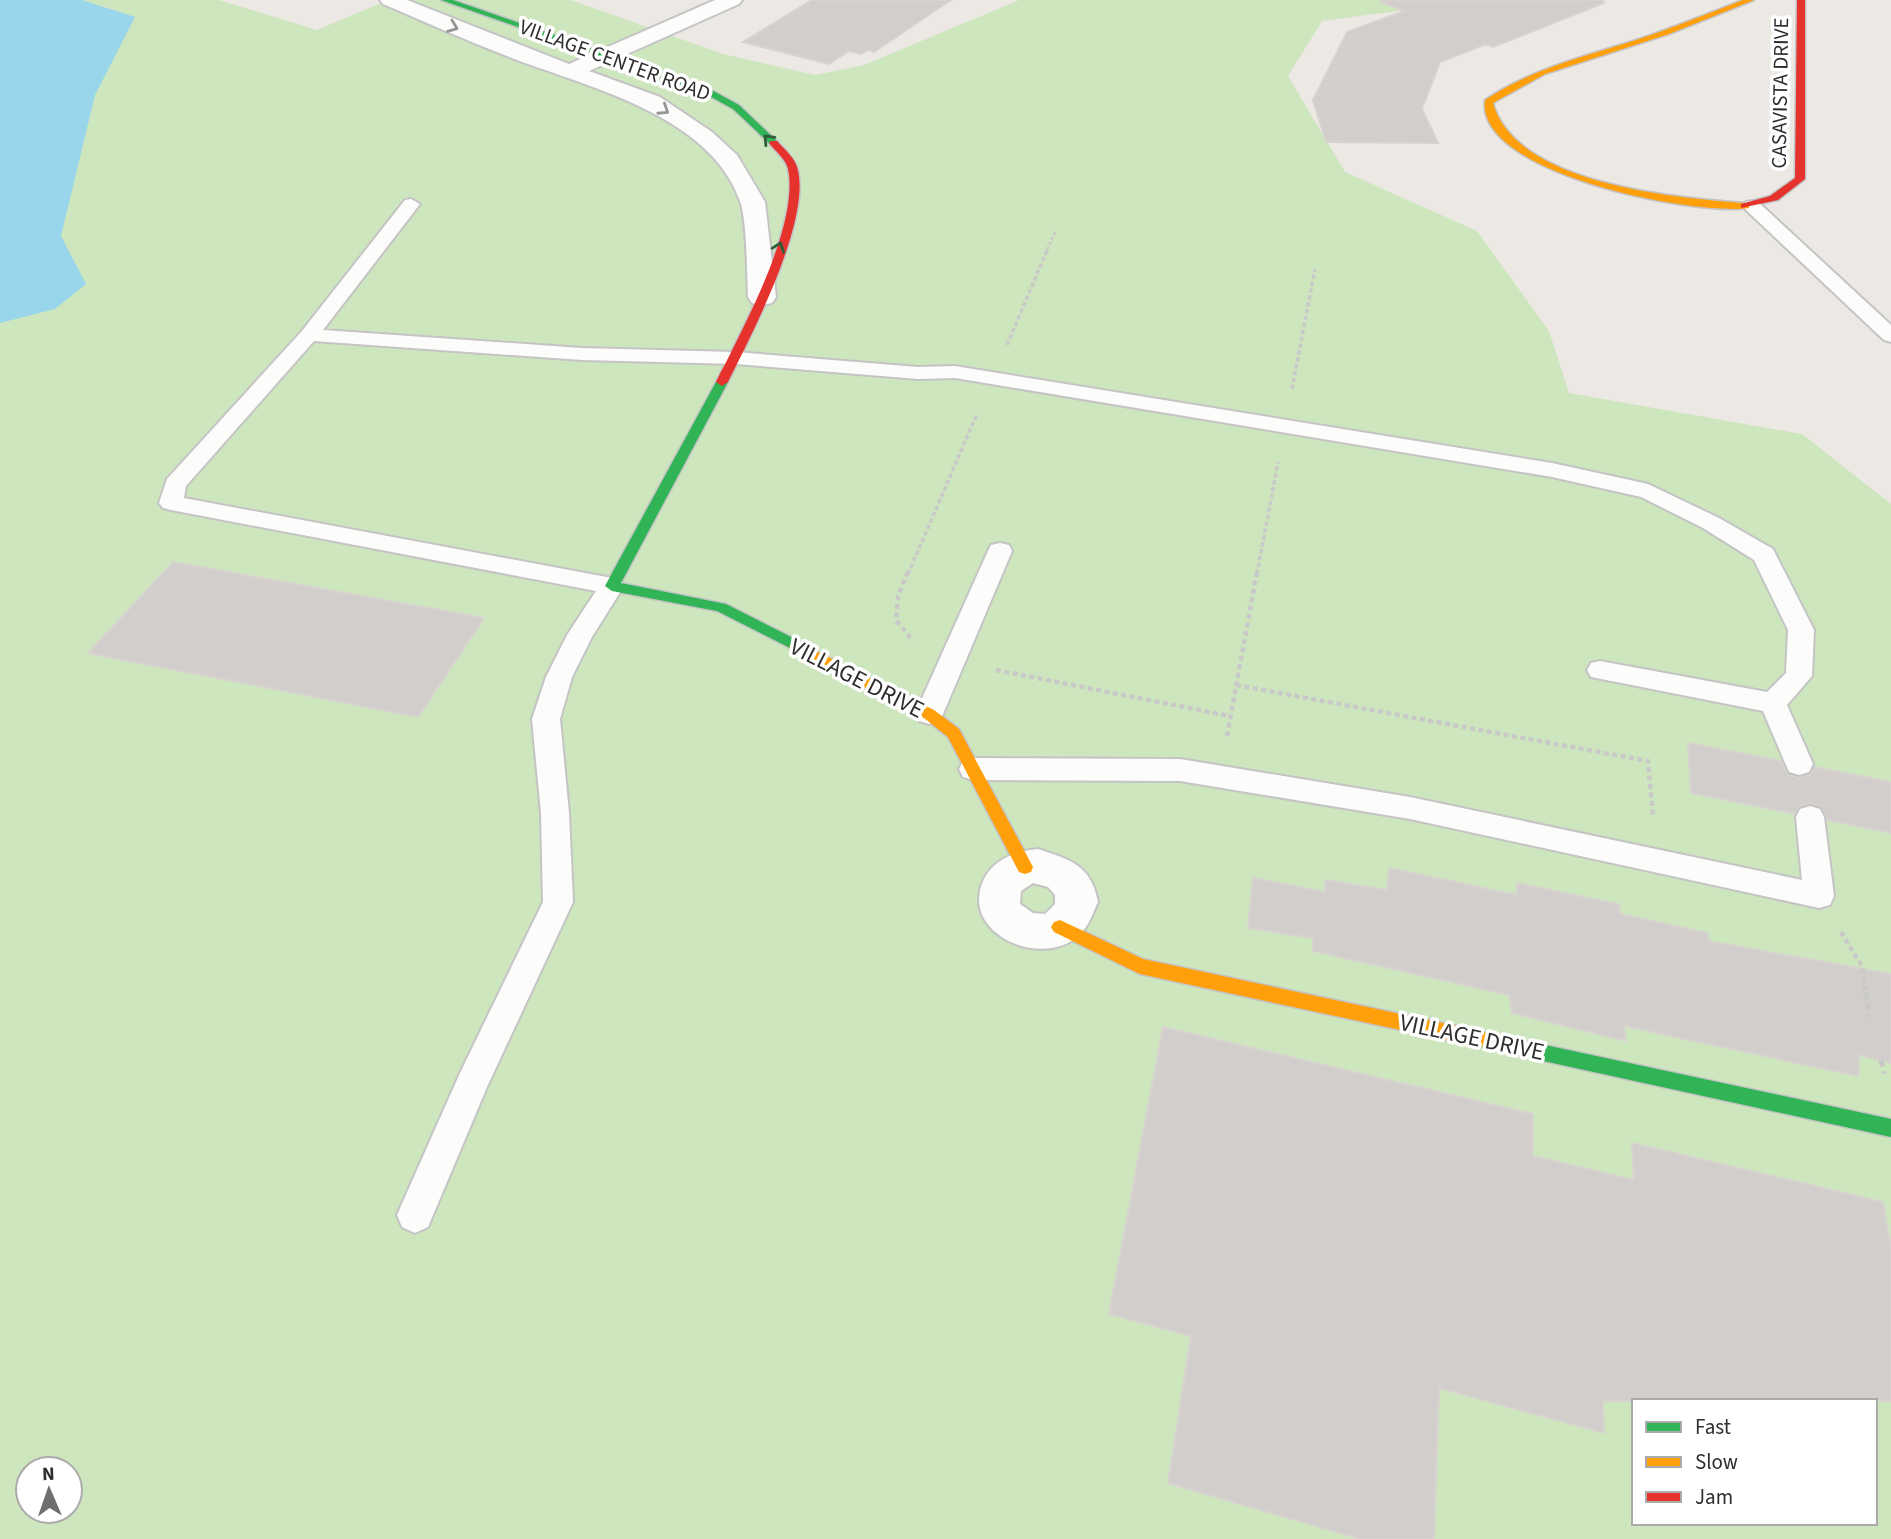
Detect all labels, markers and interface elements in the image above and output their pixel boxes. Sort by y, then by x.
street label: VILLAGE CENTER ROAD [515,11,715,109]
street label: CASAVISTA DRIVE [1764,17,1796,169]
one-way arrow [446,18,458,32]
one-way arrow [656,102,669,114]
one-way arrow [763,134,776,147]
one-way arrow [771,242,785,254]
street label: VILLAGE DRIVE [783,630,930,727]
street label: VILLAGE DRIVE [1396,1005,1547,1070]
legend [1632,1399,1877,1525]
text: Fast [1695,1412,1731,1442]
text: Slow [1695,1447,1738,1477]
north arrow [14,1455,84,1525]
text: N [42,1461,55,1488]
text: Jam [1695,1482,1733,1512]

